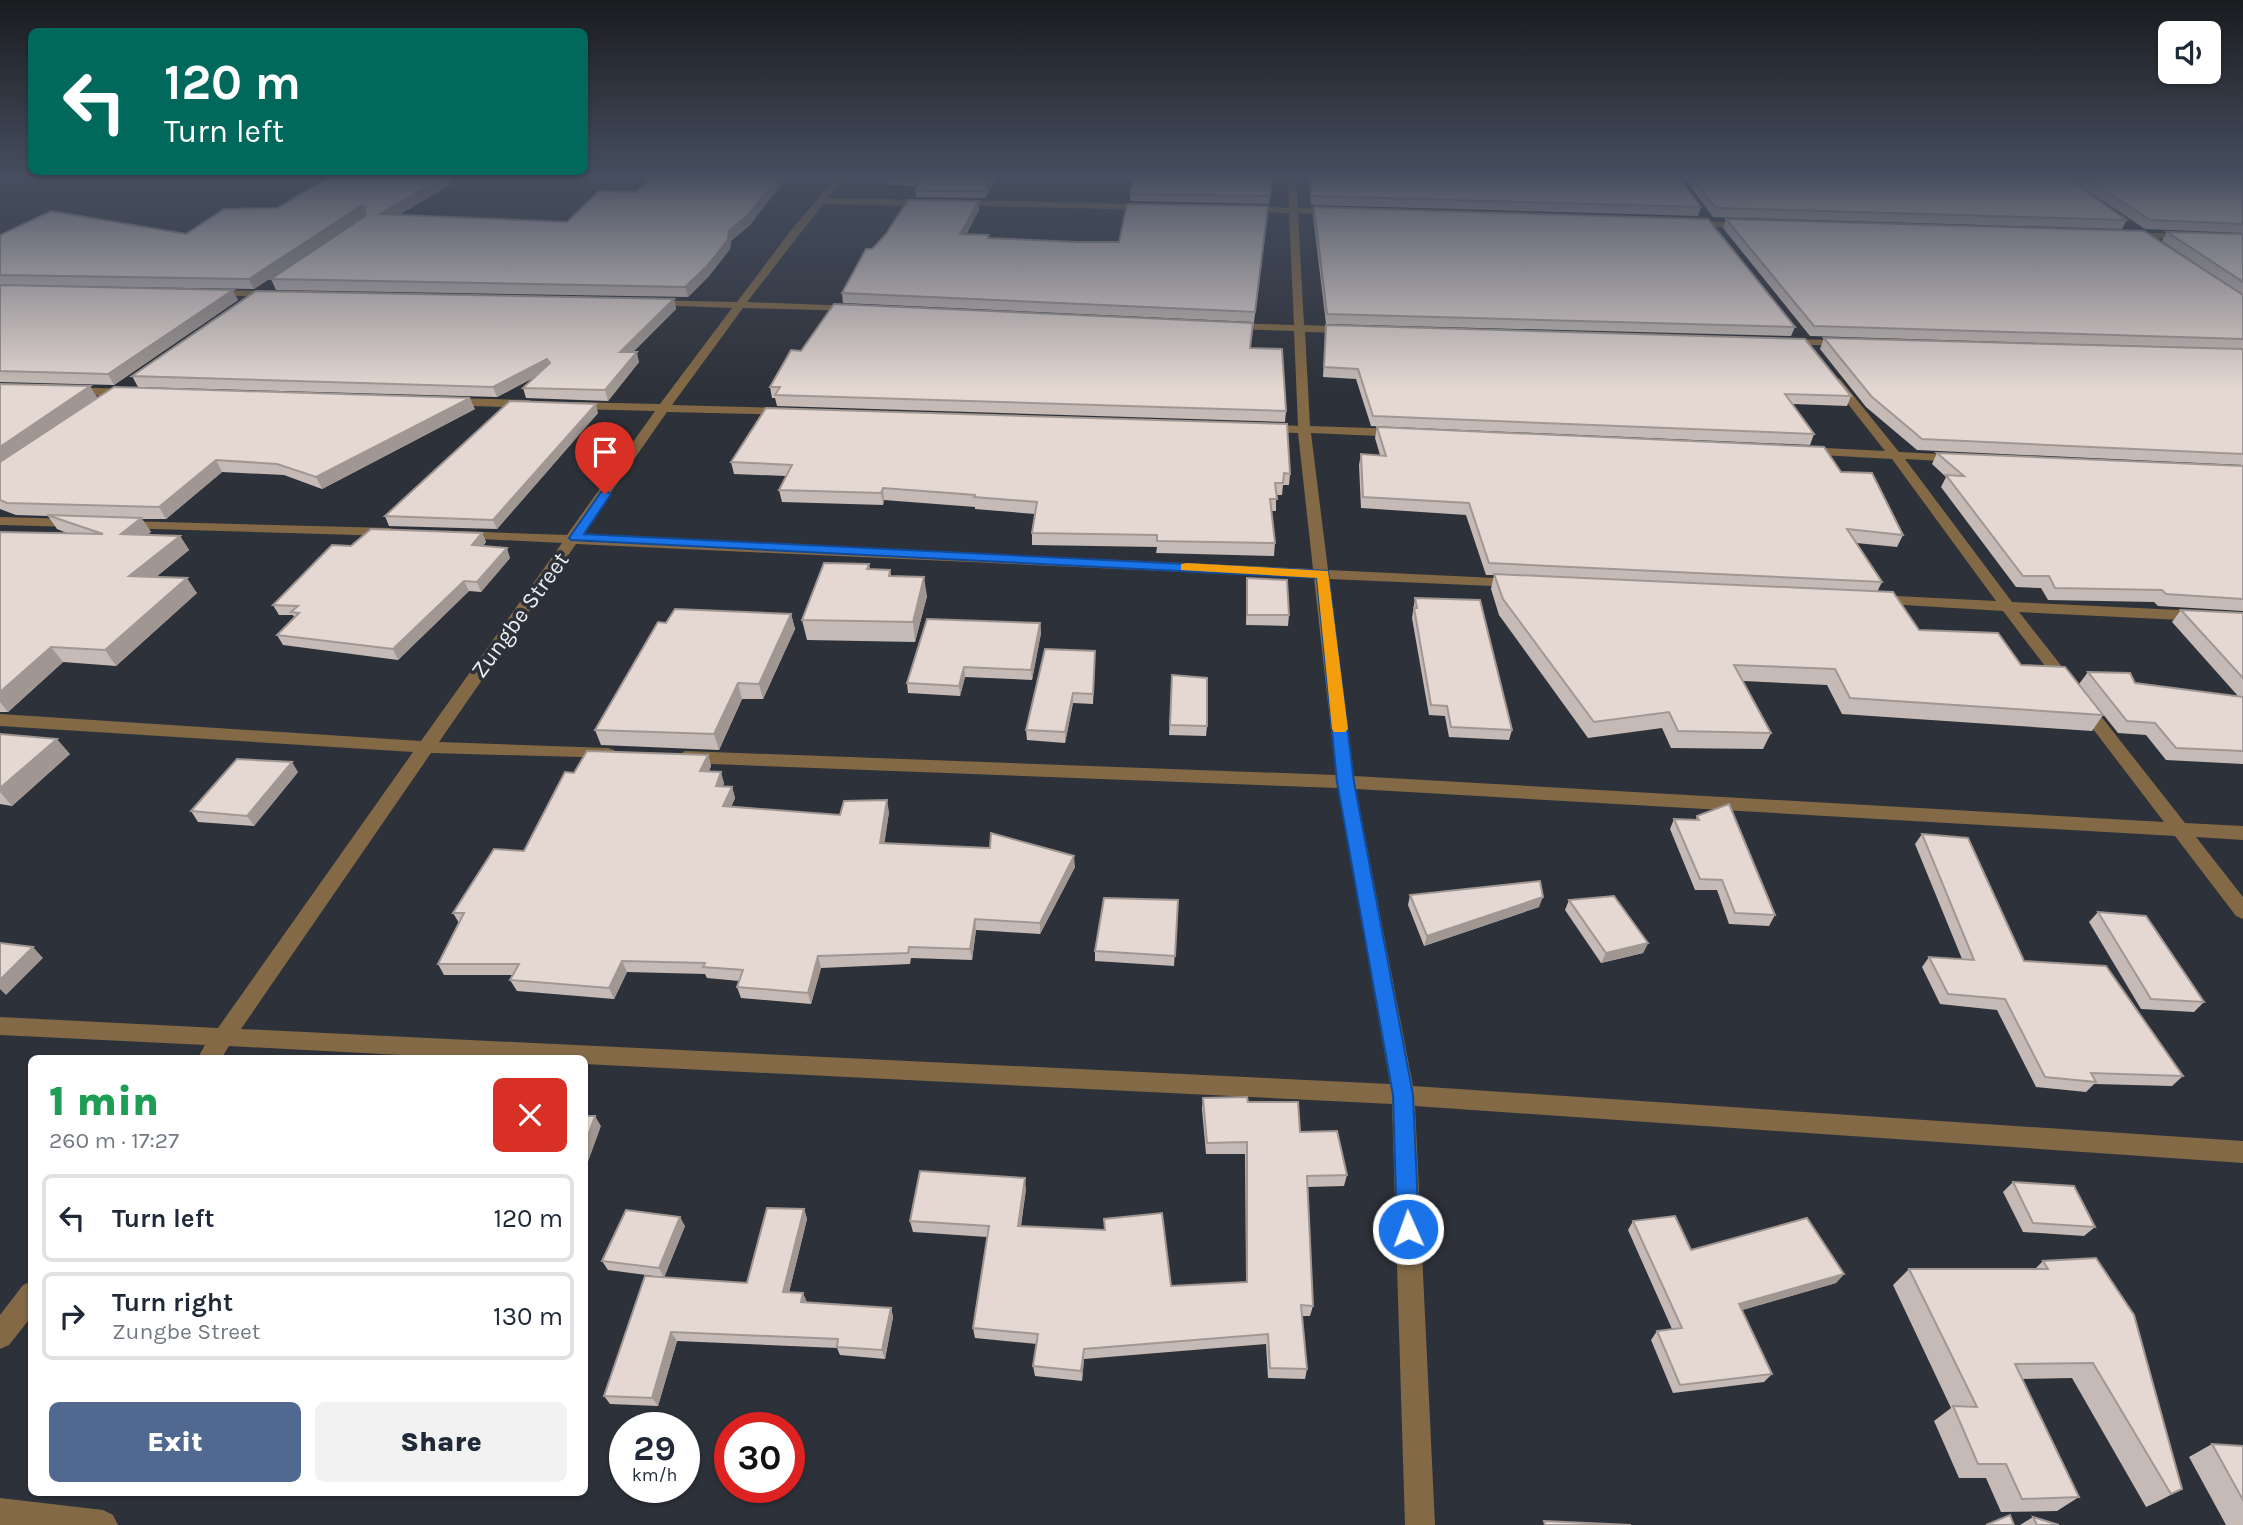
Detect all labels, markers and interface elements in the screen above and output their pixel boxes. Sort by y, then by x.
map controls [2158,21,2221,84]
button: sound [2158,21,2221,84]
text: 120 m [164,54,301,111]
icon: left [49,56,140,147]
text: Turn left [164,113,284,150]
pin [575,422,635,494]
icon: arrive [586,433,624,471]
street label: Zungbe Street [465,547,575,683]
text: 1 min [49,1076,159,1126]
button: close [493,1078,567,1152]
text: 260 m · 17:27 [49,1127,179,1154]
position arrow [1371,1192,1445,1266]
icon: left [53,1199,91,1237]
text: Turn left [112,1203,214,1234]
text: 120 m [493,1203,563,1234]
text: Turn right [112,1287,233,1318]
icon: right [53,1297,91,1335]
text: 130 m [493,1301,563,1332]
text: Zungbe Street [112,1318,260,1345]
button: Exit [49,1402,301,1482]
button: Share [315,1402,567,1482]
speed limit sign: 30 [714,1412,805,1503]
text: 29 [633,1428,676,1469]
text: km/h [632,1464,677,1486]

